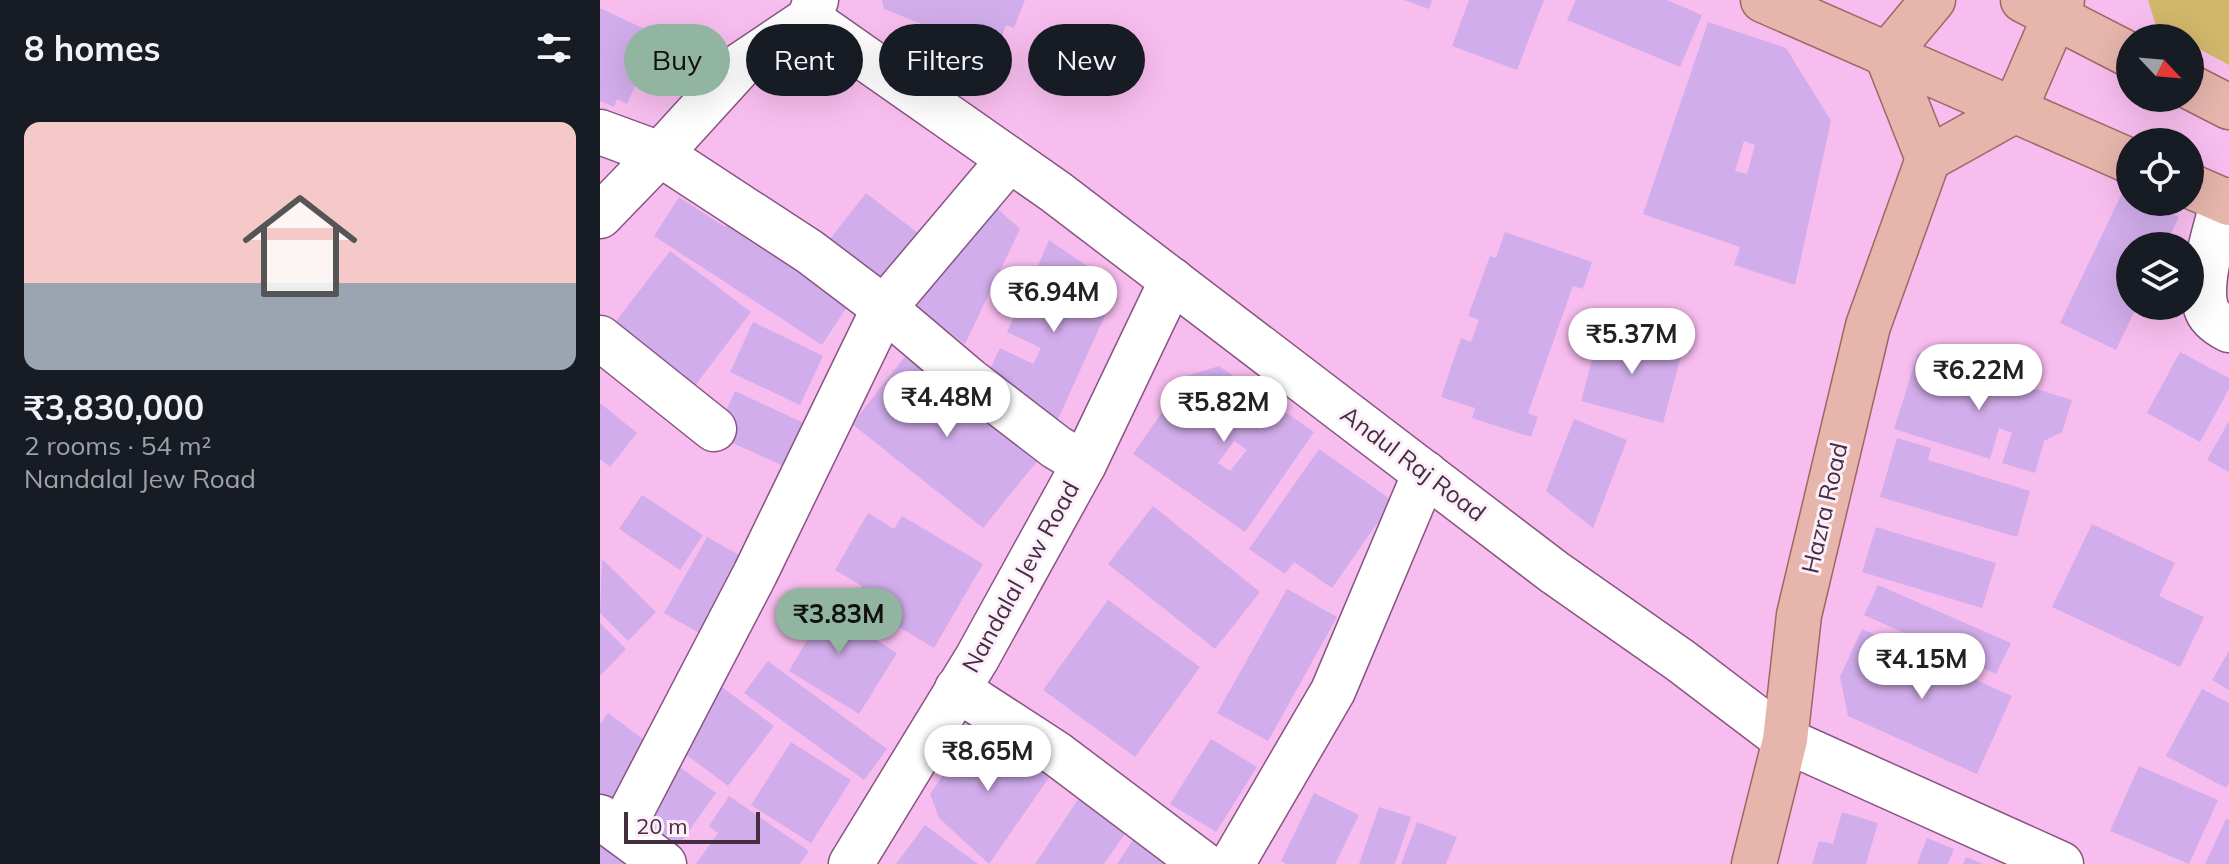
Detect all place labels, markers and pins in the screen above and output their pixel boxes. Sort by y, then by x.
pin: ₹6.94M [989,266,1119,334]
pin: ₹5.37M [1567,308,1697,376]
pin: ₹6.22M [1914,344,2044,412]
pin: ₹4.48M [882,371,1012,439]
pin: ₹5.82M [1159,376,1289,444]
pin: ₹3.83M [774,588,904,656]
pin: ₹4.15M [1857,633,1987,701]
pin: ₹8.65M [923,725,1053,793]

